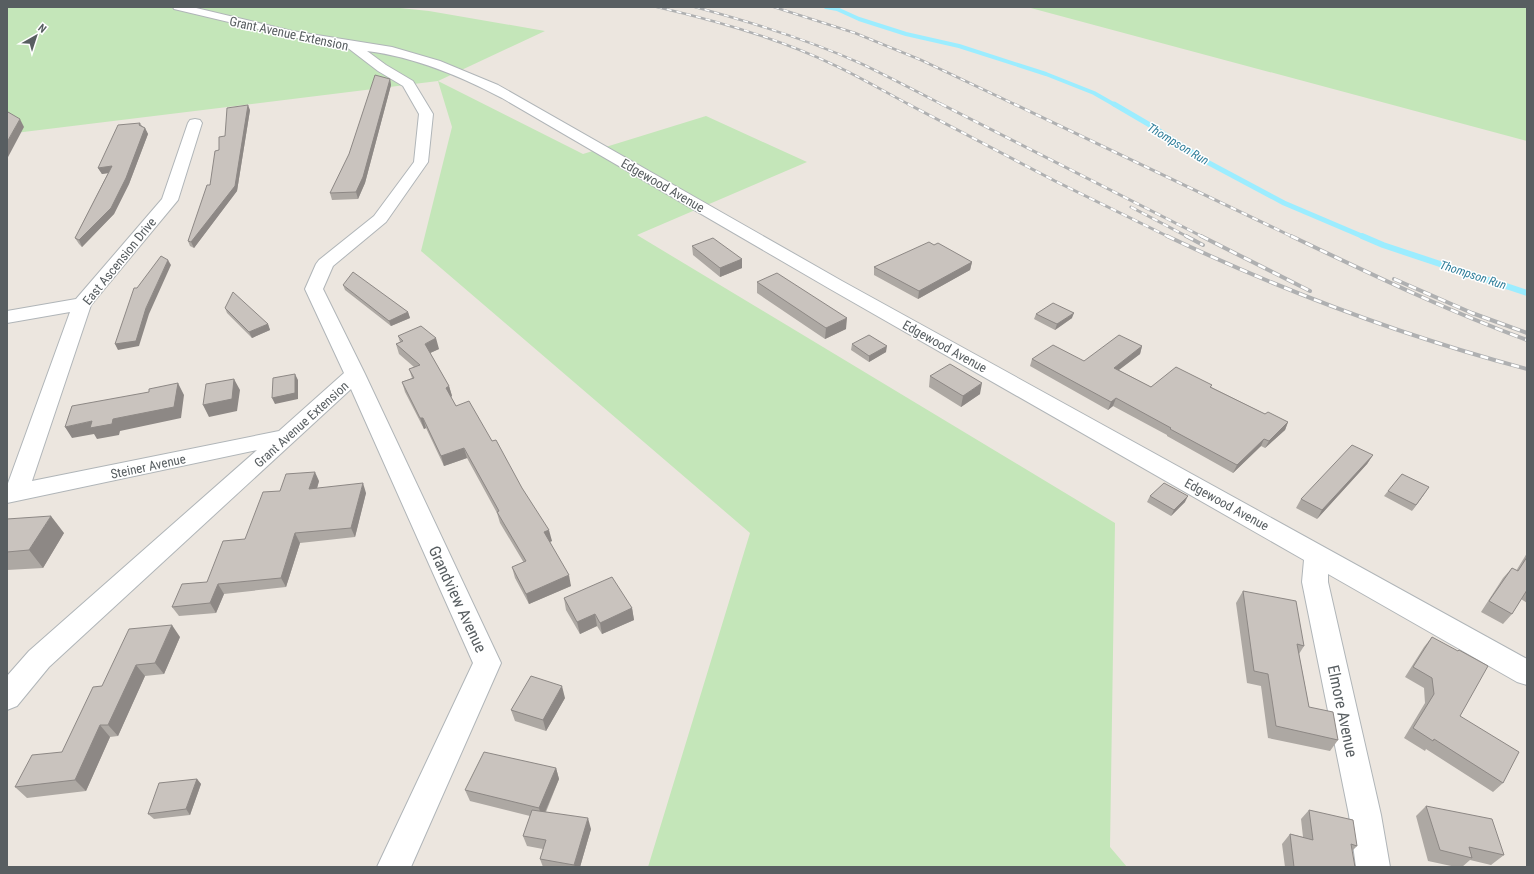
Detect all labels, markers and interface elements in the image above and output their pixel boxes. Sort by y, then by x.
street label: Grant Avenue Extension [228,14,350,53]
north arrow [16,16,56,56]
text: N [35,21,49,36]
water label: Thompson Run [1145,120,1211,168]
street label: Edgewood Avenue [618,156,707,215]
street label: East Ascension Drive [80,215,159,308]
water label: Thompson Run [1438,258,1508,292]
street label: Edgewood Avenue [900,317,989,376]
street label: Grant Avenue Extension [251,378,351,471]
street label: Steiner Avenue [109,451,187,482]
street label: Edgewood Avenue [1182,475,1271,534]
street label: Grandview Avenue [425,543,491,656]
street label: Elmore Avenue [1323,663,1362,759]

